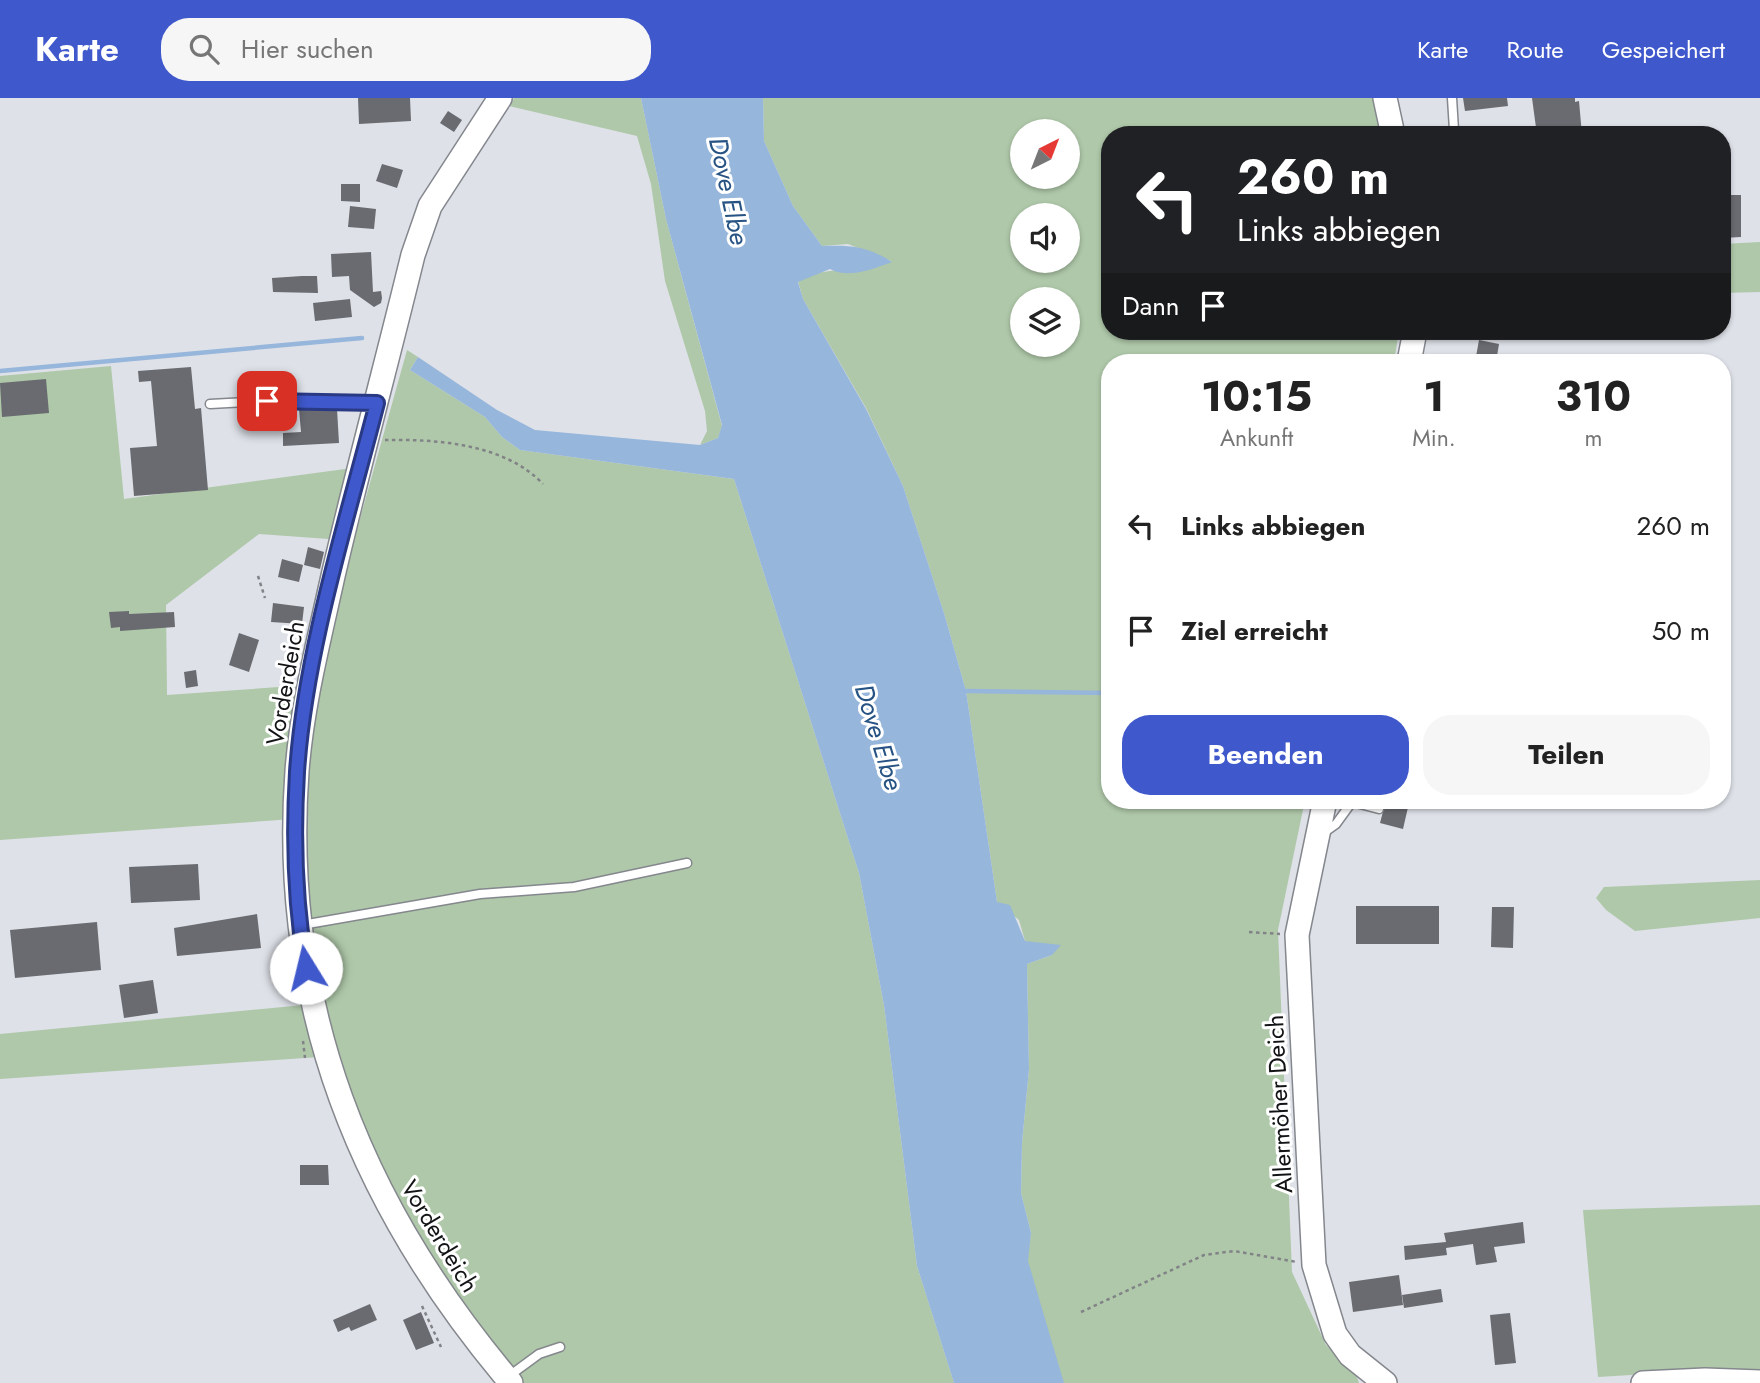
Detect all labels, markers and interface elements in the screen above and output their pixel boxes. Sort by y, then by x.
search box [161,18,651,81]
text: Karte [35,26,119,73]
icon: search [185,30,223,68]
text: Hier suchen [241,30,374,68]
text: Karte [1417,32,1468,67]
text: Route [1506,32,1564,67]
text: Gespeichert [1602,32,1725,67]
north arrow [1010,119,1080,189]
map controls [1010,119,1080,357]
water label: Dove Elbe [699,134,759,248]
text: 260 m [1237,142,1389,212]
icon: left [1122,154,1213,245]
button: sound [1010,203,1080,273]
text: Links abbiegen [1237,207,1441,253]
button: layers [1010,287,1080,357]
text: Dann [1122,287,1180,325]
icon: arrive [1194,287,1232,325]
text: 10:15 [1201,366,1312,427]
text: 1 [1423,366,1445,427]
text: 310 [1556,366,1631,427]
pin [237,371,297,431]
icon: arrive [248,382,286,420]
text: Ankunft [1220,421,1293,455]
text: Min. [1412,421,1456,455]
text: m [1584,421,1602,455]
icon: left [1122,507,1160,545]
text: Links abbiegen [1181,507,1365,545]
text: 260 m [1637,507,1710,545]
icon: arrive [1122,612,1160,650]
text: Ziel erreicht [1181,612,1328,650]
text: 50 m [1652,612,1710,650]
street label: Vorderdeich [257,618,313,748]
water label: Dove Elbe [845,679,913,795]
button: Beenden [1122,715,1409,795]
button: Teilen [1423,715,1710,795]
position arrow [269,931,343,1005]
street label: Allermöher Deich [1257,1014,1301,1194]
street label: Vorderdeich [393,1173,487,1299]

